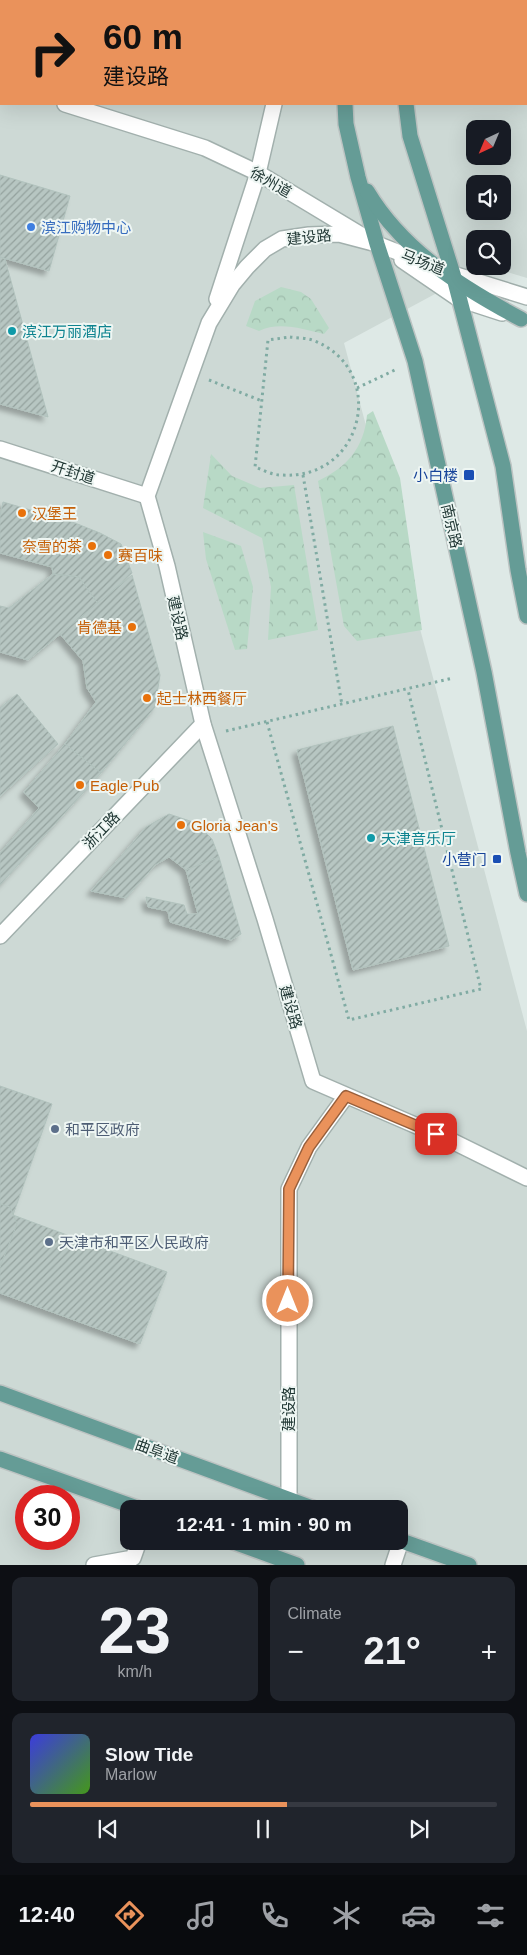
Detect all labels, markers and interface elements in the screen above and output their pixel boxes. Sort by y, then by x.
text: 60 m [103,17,183,56]
icon: right [20,20,85,85]
text: 建设路 [103,64,169,89]
north arrow [466,120,511,165]
map controls [466,120,511,275]
street label: 徐州道 [247,163,295,201]
button: sound [466,175,511,220]
place label: 滨江购物中心 [41,219,131,236]
marker: 滨江购物中心 [25,221,37,233]
street label: 建设路 [286,226,332,248]
button: search [466,230,511,275]
street label: 马场道 [399,246,447,278]
place label: 滨江万丽酒店 [22,323,112,340]
marker: 滨江万丽酒店 [6,325,18,337]
street label: 开封道 [49,457,97,487]
place label: 小白楼 [413,467,458,484]
marker: 小白楼 [462,468,476,482]
street label: 南京路 [439,502,465,550]
place label: 汉堡王 [32,505,77,522]
marker: 汉堡王 [16,507,28,519]
place label: 奈雪的茶 [22,538,82,555]
marker: 奈雪的茶 [86,540,98,552]
place label: 赛百味 [118,547,163,564]
marker: 赛百味 [102,549,114,561]
street label: 建设路 [165,594,191,642]
place label: 肯德基 [77,619,122,636]
marker: 肯德基 [126,621,138,633]
place label: 起士林西餐厅 [156,690,247,707]
marker: 起士林西餐厅 [141,692,153,704]
place label: Eagle Pub [90,777,159,794]
marker: Eagle Pub [74,779,86,791]
street label: 浙江路 [79,808,123,852]
place label: Gloria Jean's [191,817,278,834]
marker: Gloria Jean's [175,819,187,831]
place label: 天津音乐厅 [381,830,456,847]
marker: 天津音乐厅 [365,832,377,844]
place label: 小营门 [442,851,487,868]
marker: 小营门 [491,853,503,865]
street label: 建设路 [277,983,305,1031]
pin [415,1113,457,1155]
icon: arrive [422,1120,450,1148]
place label: 和平区政府 [65,1121,140,1138]
marker: 和平区政府 [49,1123,61,1135]
place label: 天津市和平区人民政府 [59,1234,209,1251]
marker: 天津市和平区人民政府 [43,1236,55,1248]
position arrow [261,1274,313,1326]
street label: 建设路 [280,1386,297,1432]
street label: 曲阜道 [133,1435,181,1467]
speed limit sign: 30 [15,1485,80,1550]
text: 12:41 · 1 min · 90 m [176,1514,352,1535]
text: 23 [99,1594,171,1667]
text: Climate [288,1605,342,1622]
text: 21° [364,1630,421,1672]
text: − [288,1636,304,1667]
text: + [481,1636,497,1667]
text: km/h [117,1663,152,1680]
text: Slow Tide [105,1744,193,1765]
text: Marlow [105,1766,157,1783]
icon: previous [94,1815,122,1843]
icon: pause [249,1815,277,1843]
icon: next [405,1815,433,1843]
icon: directions [112,1898,147,1933]
icon: music [184,1898,219,1933]
icon: phone [257,1898,292,1933]
icon: climate [329,1898,364,1933]
icon: car [401,1898,436,1933]
icon: filters [473,1898,508,1933]
text: 12:40 [19,1902,75,1927]

